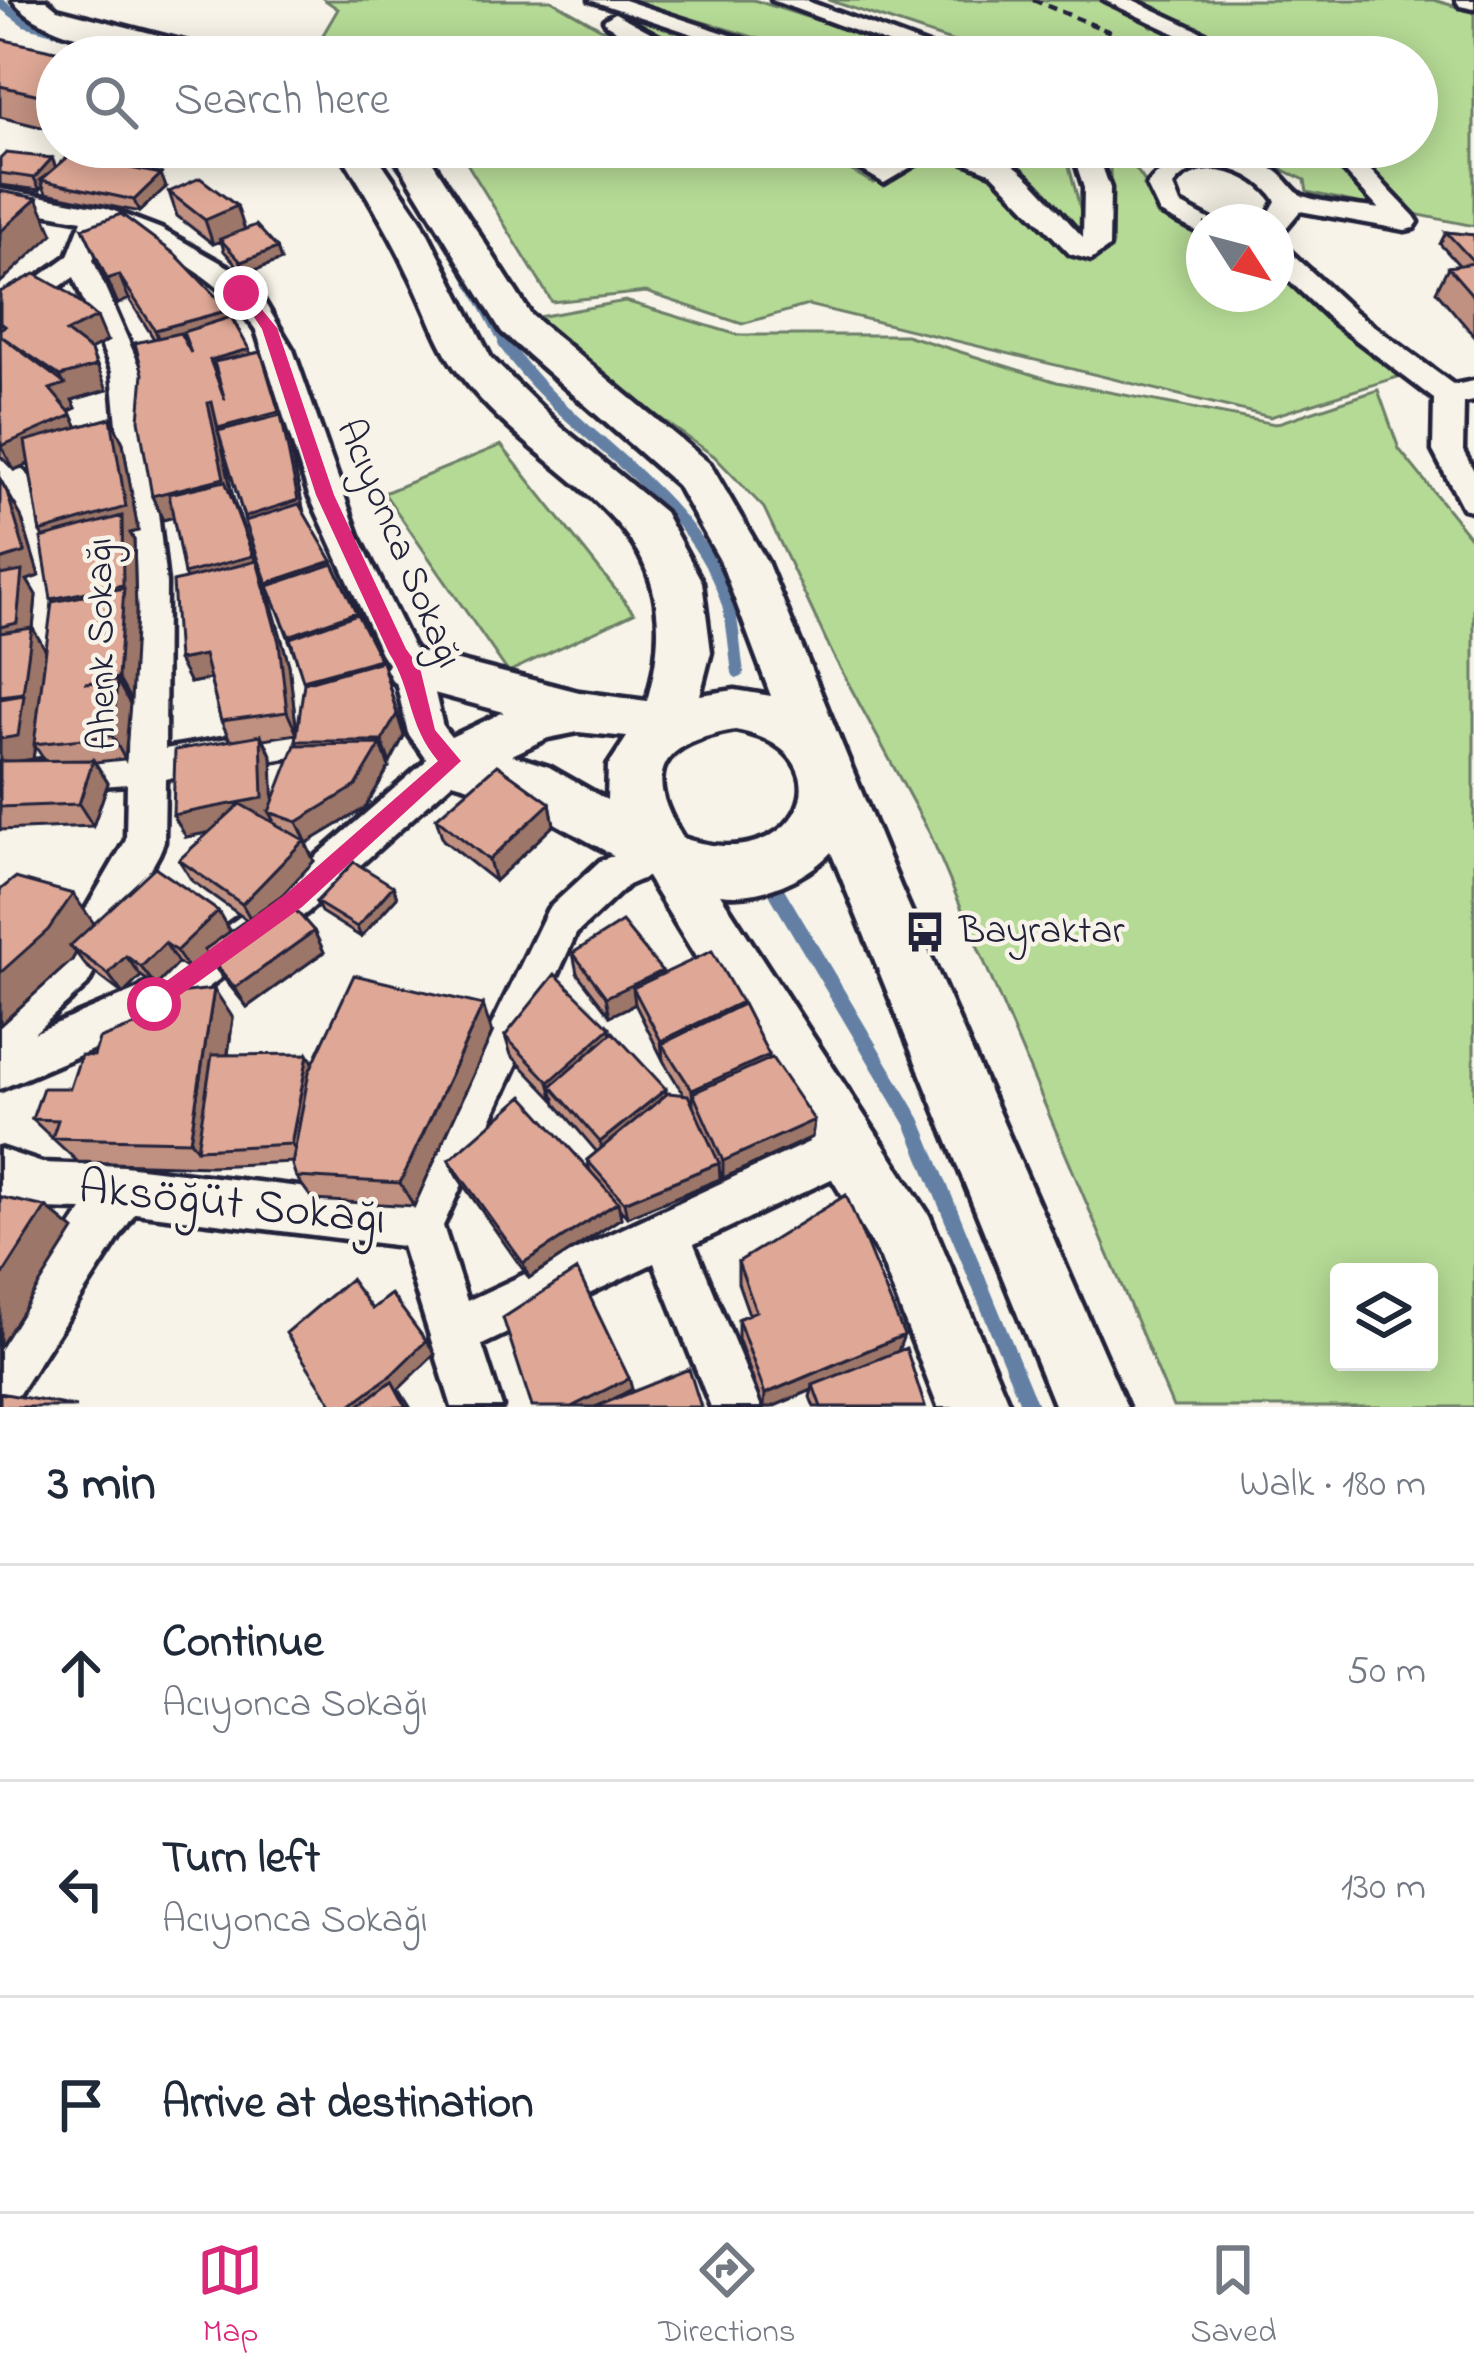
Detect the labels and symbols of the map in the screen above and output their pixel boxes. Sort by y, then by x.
north arrow [1186,204,1294,312]
route end [214,266,268,320]
street label: Acıyonca Sokağı [319,411,476,678]
street label: Ahenk Sokağı [73,537,134,751]
place label: Bayraktar [958,904,1125,961]
bus stop icon: Bayraktar [902,909,948,955]
route start [127,977,181,1031]
street label: Aksöğüt Sokağı [75,1154,389,1257]

